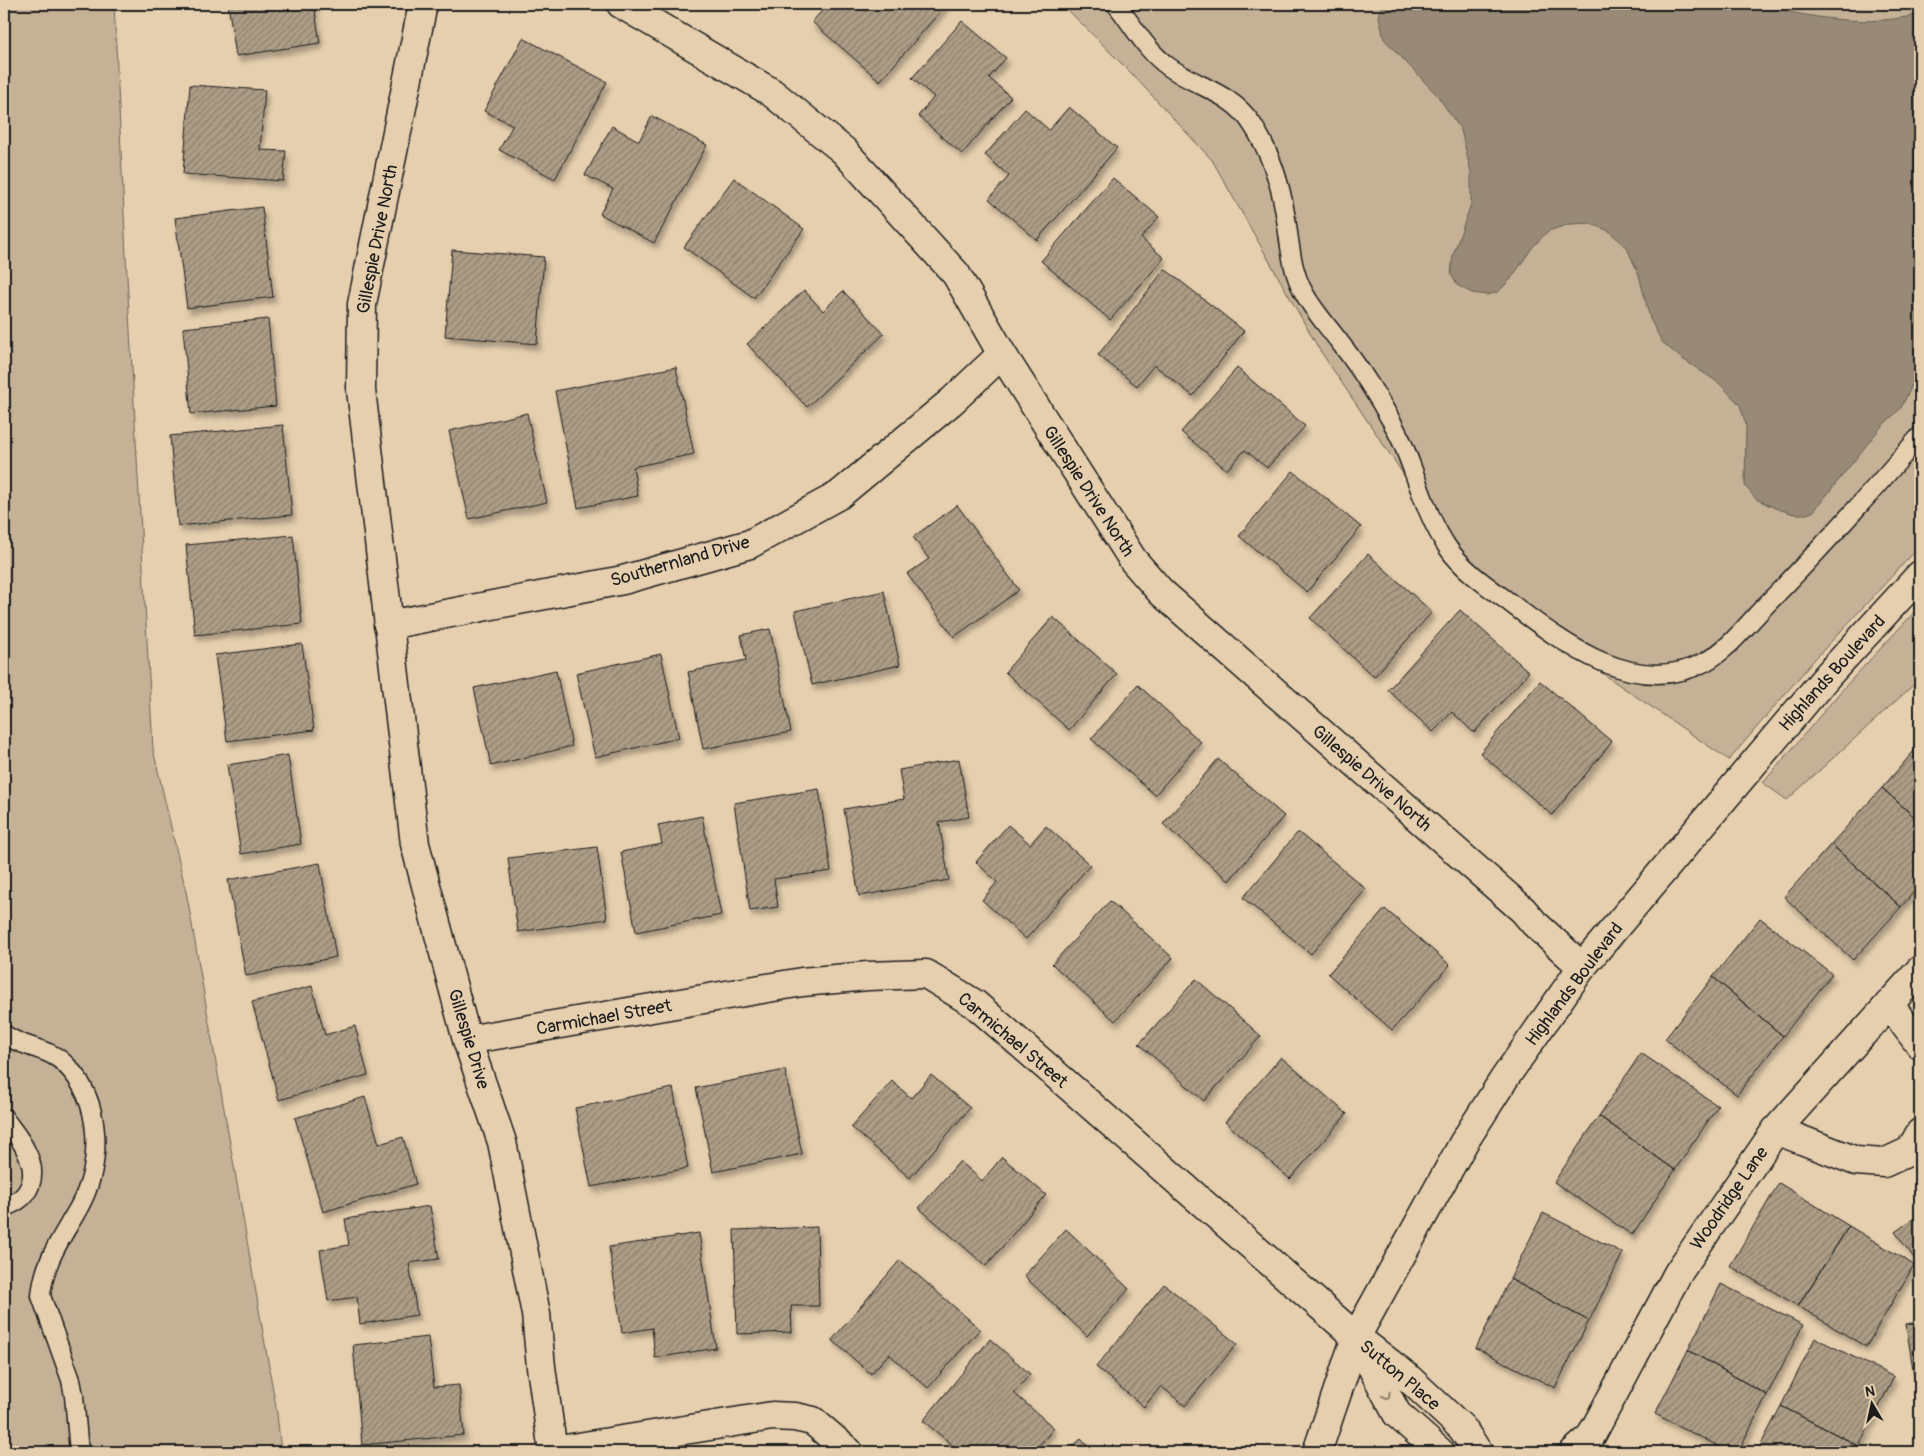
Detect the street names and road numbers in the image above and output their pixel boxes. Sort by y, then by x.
street label: Gillespie Drive North [352,163,403,316]
street label: Gillespie Drive North [1038,422,1139,561]
street label: Southernland Drive [608,531,753,592]
street label: Highlands Boulevard [1774,610,1891,736]
street label: Gillespie Drive North [1307,720,1436,837]
street label: Highlands Boulevard [1520,918,1628,1051]
street label: Gillespie Drive [442,986,495,1092]
street label: Carmichael Street [953,988,1073,1094]
street label: Carmichael Street [535,994,674,1041]
street label: Woodridge Lane [1685,1142,1774,1254]
street label: Sutton Place [1355,1335,1445,1416]

